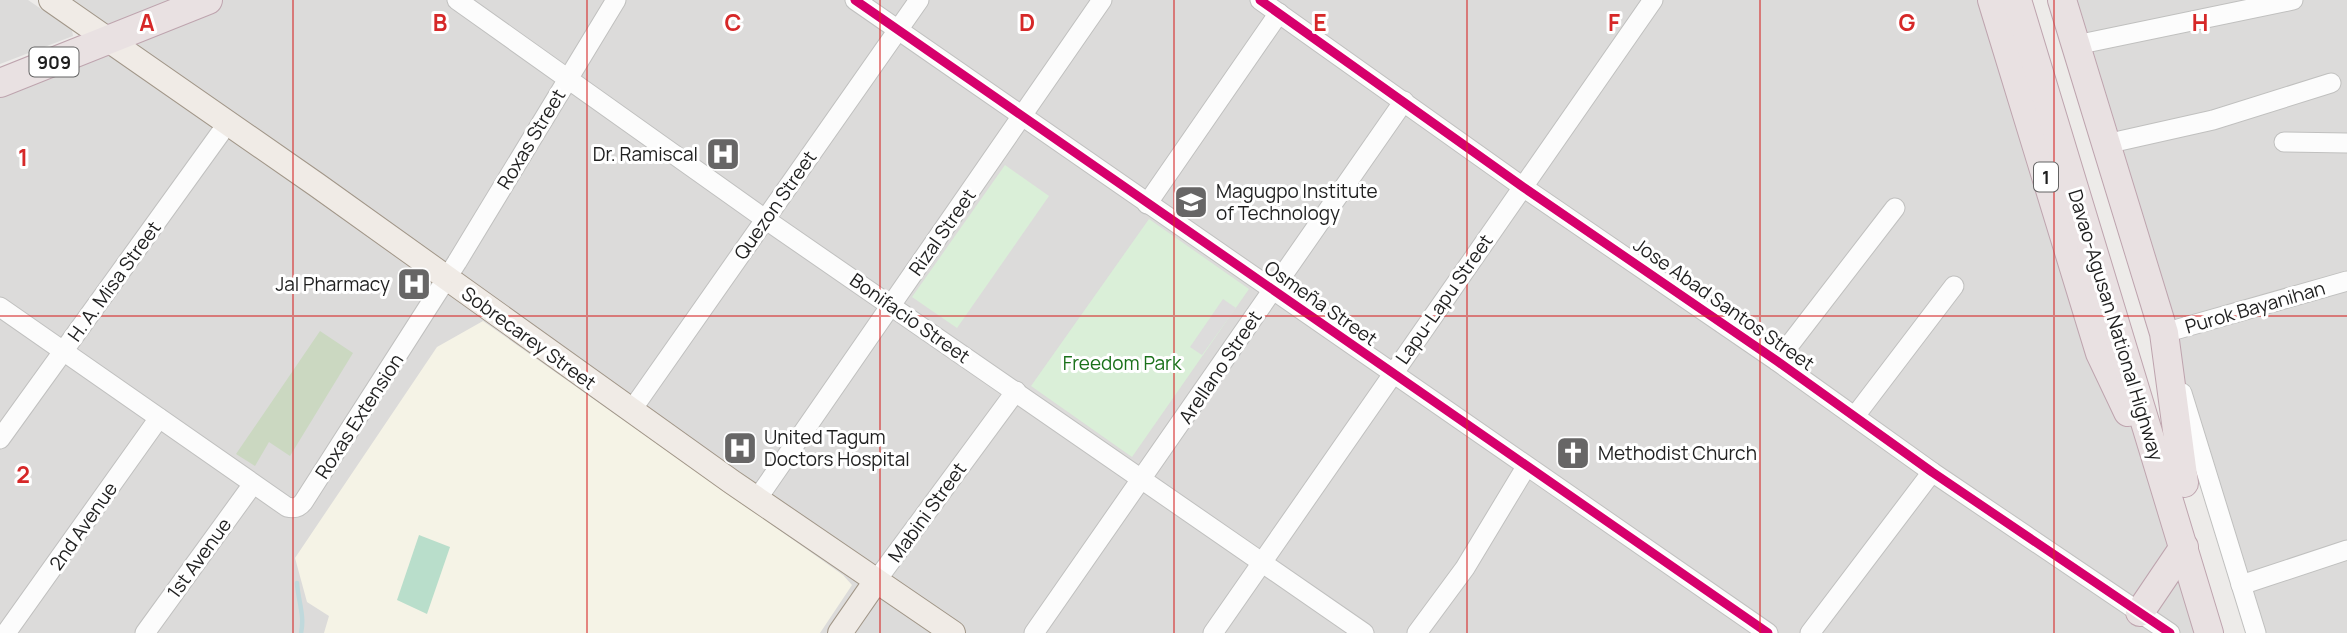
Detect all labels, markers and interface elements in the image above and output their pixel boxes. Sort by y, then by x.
text: A [139,6,155,38]
text: B [433,6,447,38]
text: C [725,6,742,38]
text: D [1019,6,1035,38]
text: E [1313,6,1327,38]
text: F [1608,6,1620,38]
text: G [1899,6,1916,38]
text: H [2192,6,2208,38]
road number: 909 [30,48,78,76]
street label: Roxas Street [491,84,571,194]
hospital icon: Dr. Ramiscal [704,135,742,173]
text: 1 [18,141,28,173]
place label: Dr. Ramiscal [593,141,698,167]
street label: Quezon Street [728,145,822,265]
road number: 1 [2034,162,2058,192]
place label: Magugpo Institute of Technology [1216,178,1378,226]
street label: Rizal Street [903,183,981,281]
school or university icon: Magugpo Institute of Technology [1172,183,1210,221]
street label: Davao-Agusan National Highway [2062,186,2170,464]
street label: H. A. Misa Street [62,216,166,346]
street label: Lapu-Lapu Street [1389,229,1499,369]
street label: Jose Abad Santos Street [1628,232,1820,376]
street label: Osmeña Street [1259,254,1383,352]
hospital icon: Jal Pharmacy [395,265,433,303]
street label: Bonifacio Street [845,267,975,369]
place label: Jal Pharmacy [275,271,390,297]
street label: Purok Bayanihan [2182,275,2328,339]
street label: Sobrecarey Street [457,280,601,396]
street label: Arellano Street [1173,305,1267,429]
street label: Roxas Extension [309,348,409,484]
park label: Freedom Park [1063,350,1182,376]
place label: United Tagum Doctors Hospital [764,424,910,472]
hospital icon: United Tagum Doctors Hospital [721,429,759,467]
church icon: Methodist Church [1554,434,1592,472]
place label: Methodist Church [1598,440,1757,466]
street label: Mabini Street [882,457,972,567]
text: 2 [16,458,30,490]
street label: 2nd Avenue [43,477,123,575]
street label: 1st Avenue [161,512,237,604]

